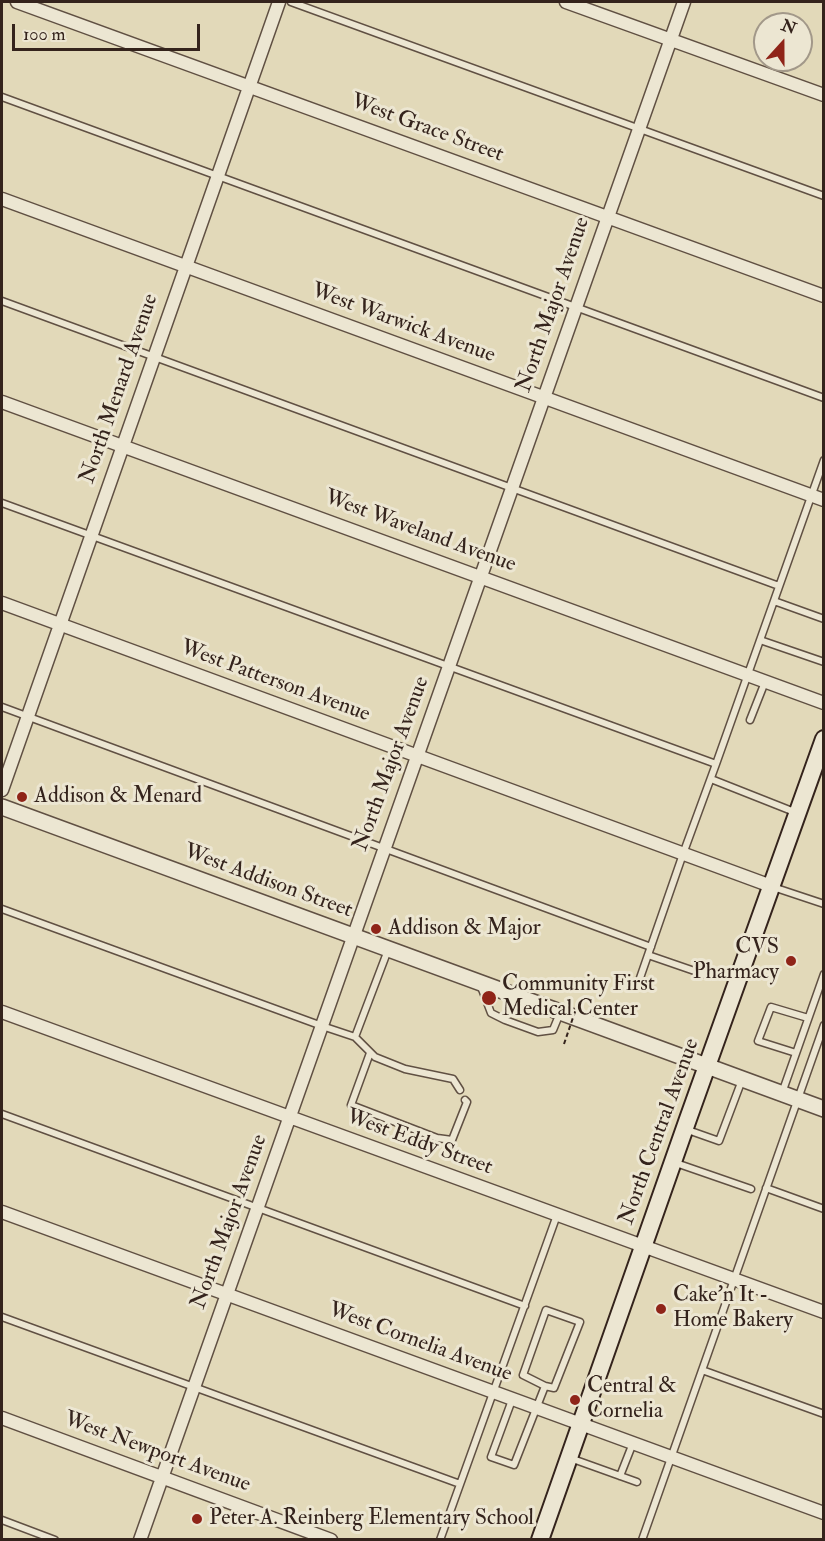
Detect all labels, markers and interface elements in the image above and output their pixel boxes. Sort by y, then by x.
scale bar [15,12,202,50]
north arrow [753,12,813,72]
text: N [778,15,799,39]
text: 100 m [23,23,66,46]
street label: West Grace Street [347,89,507,169]
street label: North Major Avenue [512,214,596,396]
street label: West Warwick Avenue [308,278,498,370]
street label: North Menard Avenue [75,291,165,487]
street label: West Waveland Avenue [321,485,519,579]
street label: West Patterson Avenue [177,635,373,729]
street label: North Major Avenue [348,673,436,855]
place label: Addison & Menard [34,784,202,810]
marker: Addison & Menard [15,790,29,804]
street label: West Addison Street [180,839,356,925]
place label: Addison & Major [388,916,541,942]
marker: Addison & Major [369,922,383,936]
place label: CVS Pharmacy [693,935,779,986]
marker: CVS Pharmacy [784,954,798,968]
place label: Community First Medical Center [502,972,655,1023]
marker: Community First Medical Center [480,989,498,1007]
street label: North Central Avenue [614,1035,706,1229]
street label: West Eddy Street [342,1104,496,1182]
street label: North Major Avenue [186,1131,274,1313]
place label: Cake’n It - Home Bakery [673,1283,793,1334]
street label: West Cornelia Avenue [325,1298,515,1388]
marker: Cake’n It - Home Bakery [654,1302,668,1316]
place label: Central & Cornelia [587,1374,677,1426]
marker: Central & Cornelia [568,1393,582,1407]
street label: West Newport Avenue [60,1407,254,1499]
place label: Peter A. Reinberg Elementary School [209,1506,534,1532]
marker: Peter A. Reinberg Elementary School [190,1512,204,1526]

